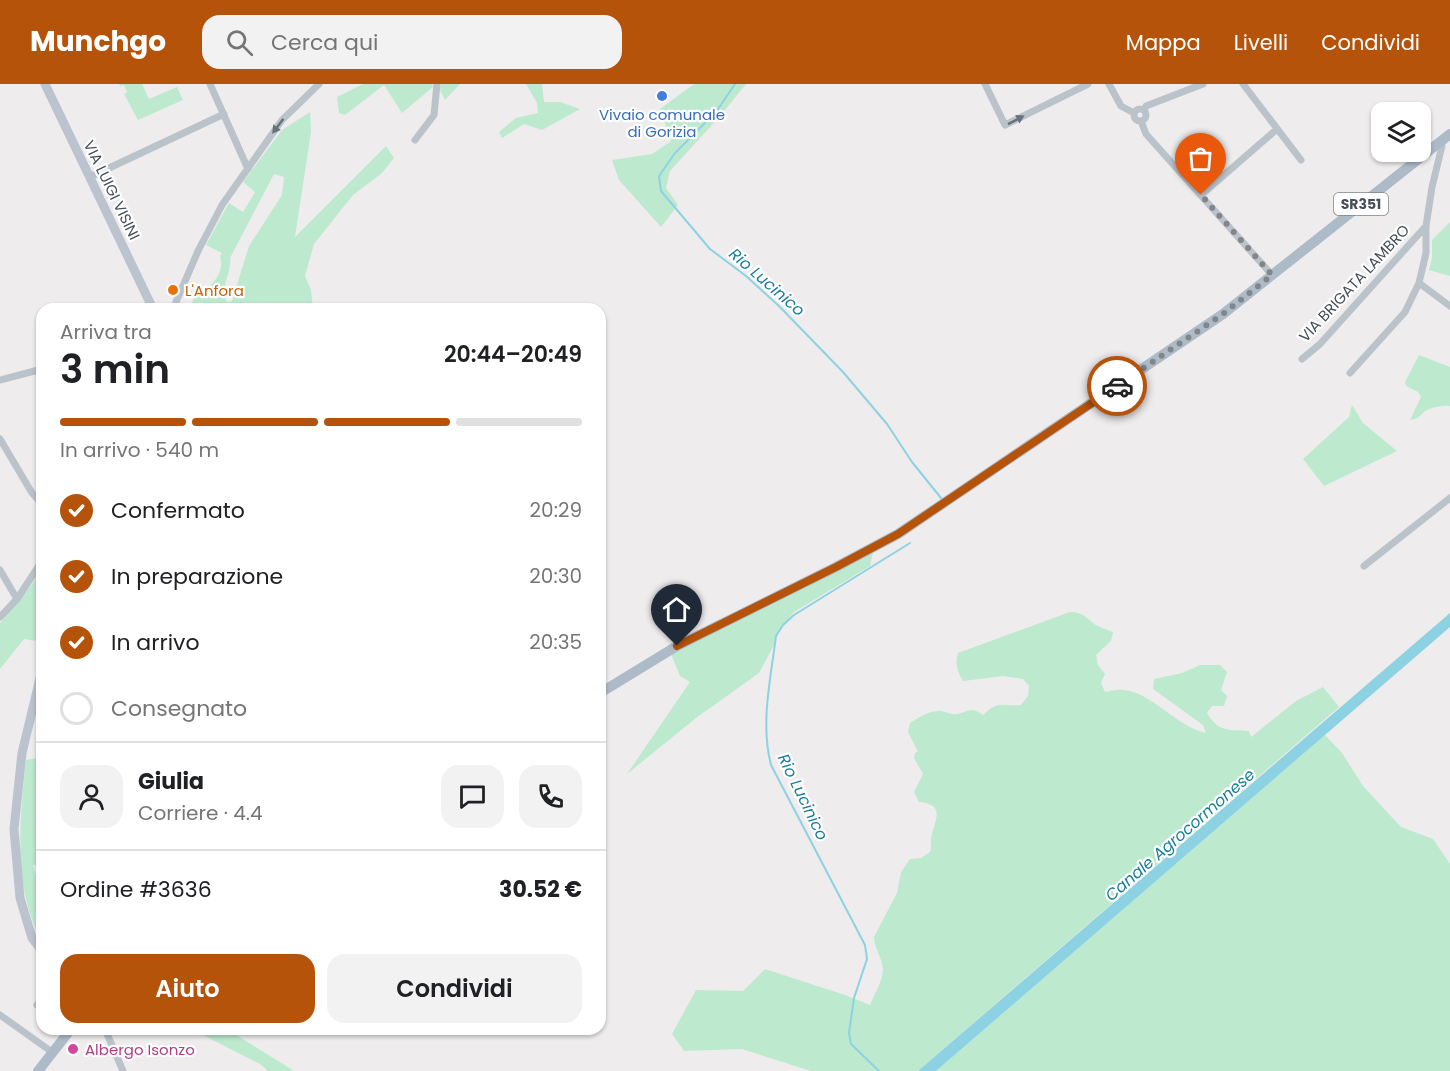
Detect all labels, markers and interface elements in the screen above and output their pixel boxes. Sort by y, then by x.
search box [202,15,622,69]
text: Munchgo [30,22,166,61]
icon: search [223,26,256,59]
text: Cerca qui [271,27,378,58]
text: Mappa [1126,28,1201,57]
text: Livelli [1234,28,1288,57]
text: Condividi [1321,28,1420,57]
marker: Vivaio comunale di Gorizia [655,89,669,103]
map controls [1371,102,1431,162]
button: layers [1371,102,1431,162]
place label: Vivaio comunale di Gorizia [599,104,725,142]
one-way arrow [1008,115,1025,124]
one-way arrow [272,117,284,133]
pin [1175,133,1226,195]
street label: VIA LUIGI VISINI [79,137,145,243]
icon: bag [1184,142,1217,175]
road number: SR351 [1334,193,1388,215]
street label: VIA BRIGATA LAMBRO [1294,220,1414,346]
water label: Rio Lucinico [724,243,810,321]
place label: L'Anfora [185,280,244,301]
marker: L'Anfora [166,283,180,297]
text: Arriva tra [60,318,152,346]
text: 20:44–20:49 [444,339,582,370]
text: 3 min [60,342,170,397]
courier [1087,356,1147,416]
icon: car [1101,370,1134,403]
text: In arrivo · 540 m [60,436,219,464]
icon: check [60,494,93,527]
text: Confermato [111,495,245,526]
text: 20:29 [530,496,582,524]
icon: check [60,560,93,593]
text: In preparazione [111,561,283,592]
text: 20:30 [529,562,582,590]
pin [651,584,702,646]
icon: home [660,593,693,626]
icon: check [60,626,93,659]
text: In arrivo [111,627,199,658]
text: 20:35 [529,628,582,656]
text: Consegnato [111,693,247,724]
water label: Rio Lucinico [772,750,834,844]
water label: Canale Agrocormonese [1100,763,1260,907]
button: person [60,765,123,828]
button: chat [441,765,504,828]
button: phone [519,765,582,828]
text: Giulia [138,766,204,797]
text: Corriere · 4.4 [138,799,263,827]
text: Ordine #3636 [60,874,212,905]
text: 30.52 € [499,874,582,905]
button: Aiuto [60,954,315,1023]
button: Condividi [327,954,582,1023]
place label: Albergo Isonzo [85,1039,195,1060]
marker: Albergo Isonzo [66,1042,80,1056]

